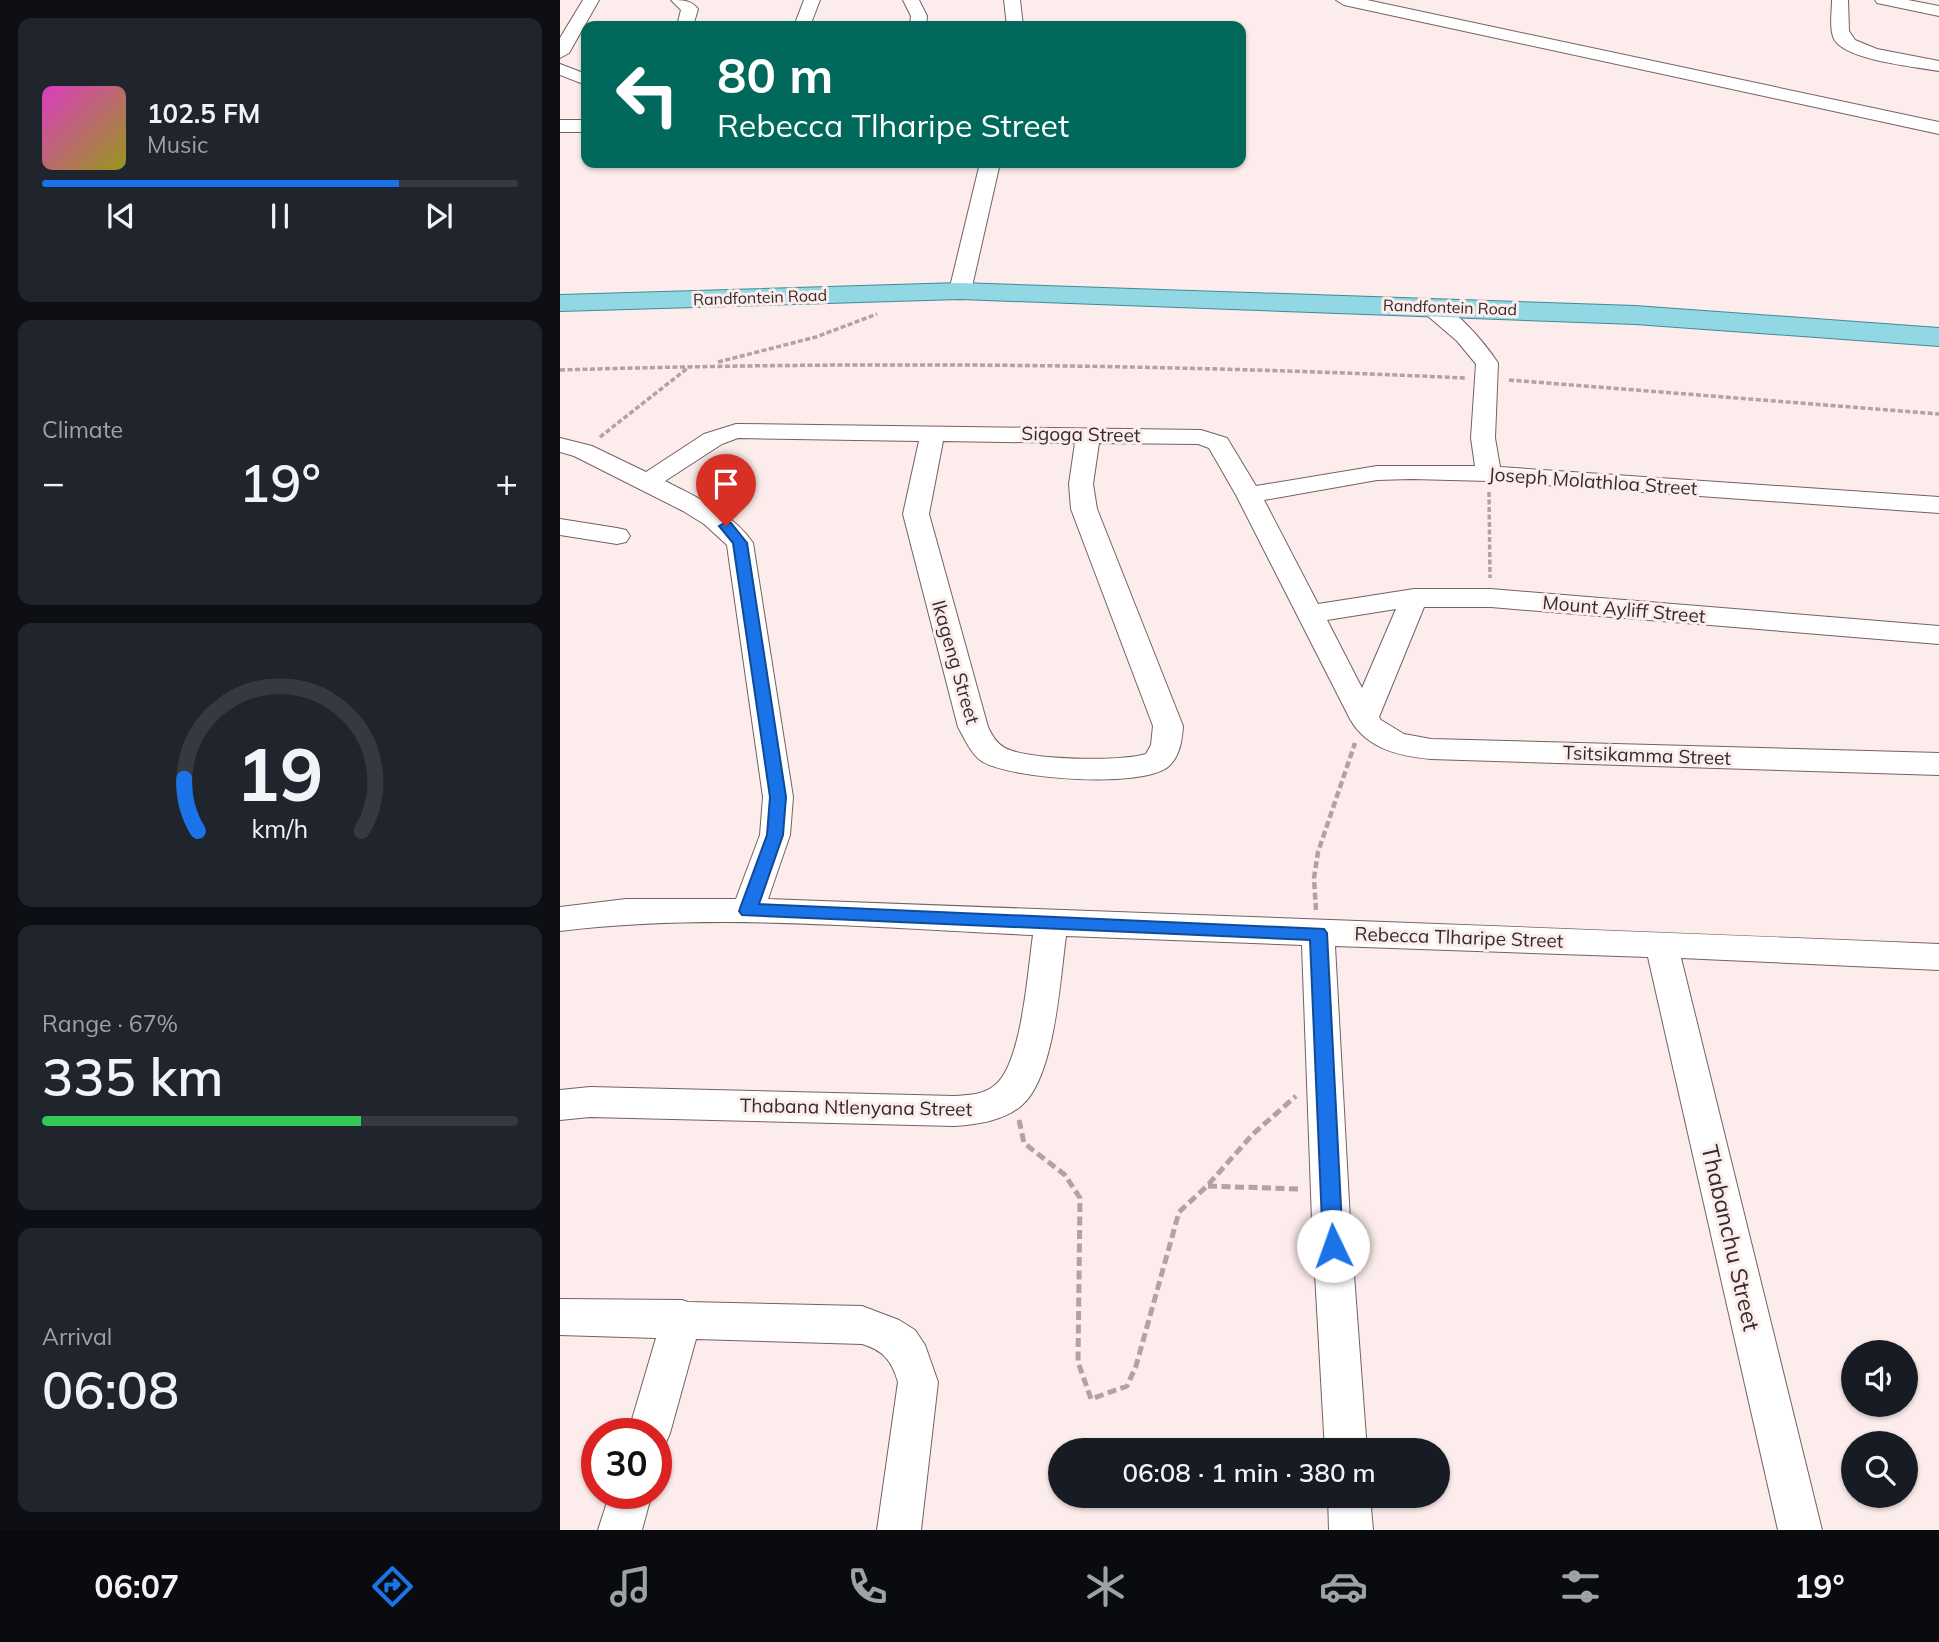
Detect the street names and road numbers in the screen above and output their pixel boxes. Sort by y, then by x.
street label: Randfontein Road [693,285,827,309]
street label: Randfontein Road [1383,295,1517,319]
street label: Sigoga Street [1021,421,1141,447]
street label: Joseph Molathloa Street [1488,462,1699,500]
street label: Mount Ayliff Street [1542,590,1707,628]
street label: Ikageng Street [927,597,985,727]
street label: Tsitsikamma Street [1563,740,1732,770]
street label: Rebecca Tlharipe Street [1354,921,1564,953]
street label: Thabana Ntlenyana Street [740,1093,973,1121]
street label: Thabanchu Street [1696,1142,1766,1334]

